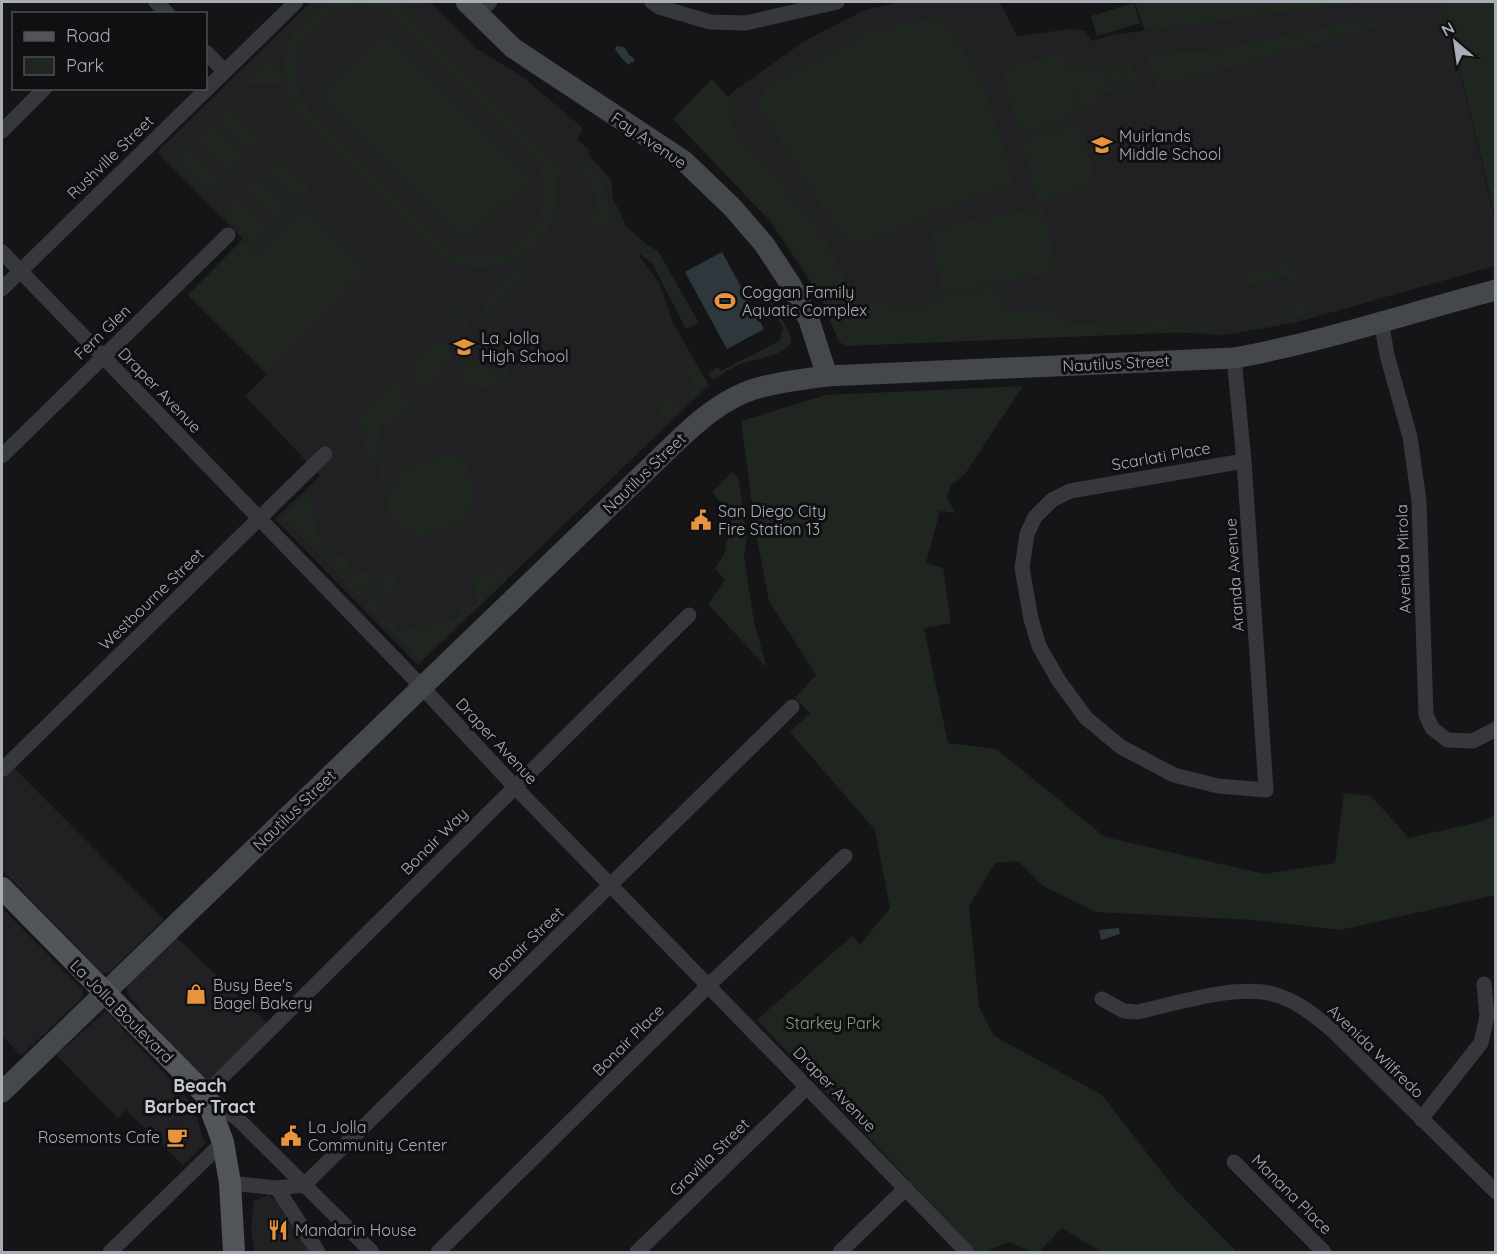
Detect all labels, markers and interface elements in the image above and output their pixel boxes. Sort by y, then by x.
legend [12,12,207,90]
north arrow [1425,12,1485,72]
text: N [1438,17,1458,40]
text: Road [66,24,111,47]
text: Park [66,54,104,77]
street label: Fay Avenue [608,107,690,173]
street label: Rushville Street [63,111,157,203]
place label: Muirlands Middle School [1119,126,1221,164]
school or university icon: Muirlands Middle School [1090,133,1114,157]
place label: Coggan Family Aquatic Complex [742,282,867,320]
sports icon: Coggan Family Aquatic Complex [713,289,737,313]
street label: Fern Glen [70,300,134,364]
place label: La Jolla High School [481,328,569,366]
school or university icon: La Jolla High School [452,335,476,359]
street label: Draper Avenue [114,343,206,437]
street label: Nautilus Street [1062,350,1170,376]
street label: Nautilus Street [598,428,690,518]
street label: Scarlati Place [1110,437,1212,475]
place label: San Diego City Fire Station 13 [718,501,826,539]
street label: Avenida Mirola [1391,504,1415,614]
public building icon: San Diego City Fire Station 13 [689,508,713,532]
street label: Aranda Avenue [1220,518,1248,632]
street label: Westbourne Street [94,544,208,654]
street label: Draper Avenue [452,694,542,788]
street label: Nautilus Street [248,765,340,855]
street label: Bonair Way [396,803,472,879]
street label: Bonair Street [484,902,568,984]
street label: La Jolla Boulevard [66,955,178,1067]
place label: Busy Bee's Bagel Bakery [213,975,312,1013]
shop icon: Busy Bee's Bagel Bakery [184,982,208,1006]
street label: Bonair Place [588,1000,668,1080]
street label: Avenida Wilfredo [1324,1000,1428,1102]
park label: Starkey Park [786,1013,880,1033]
street label: Draper Avenue [789,1042,881,1136]
district label: Beach Barber Tract [144,1074,256,1118]
street label: Gravilla Street [665,1114,753,1200]
place label: La Jolla Community Center [308,1117,447,1155]
public building icon: La Jolla Community Center [279,1124,303,1148]
cafe icon: Rosemonts Cafe [165,1125,189,1149]
place label: Rosemonts Cafe [38,1127,160,1147]
street label: Manana Place [1248,1150,1336,1238]
restaurant icon: Mandarin House [266,1218,290,1242]
place label: Mandarin House [295,1220,417,1240]

